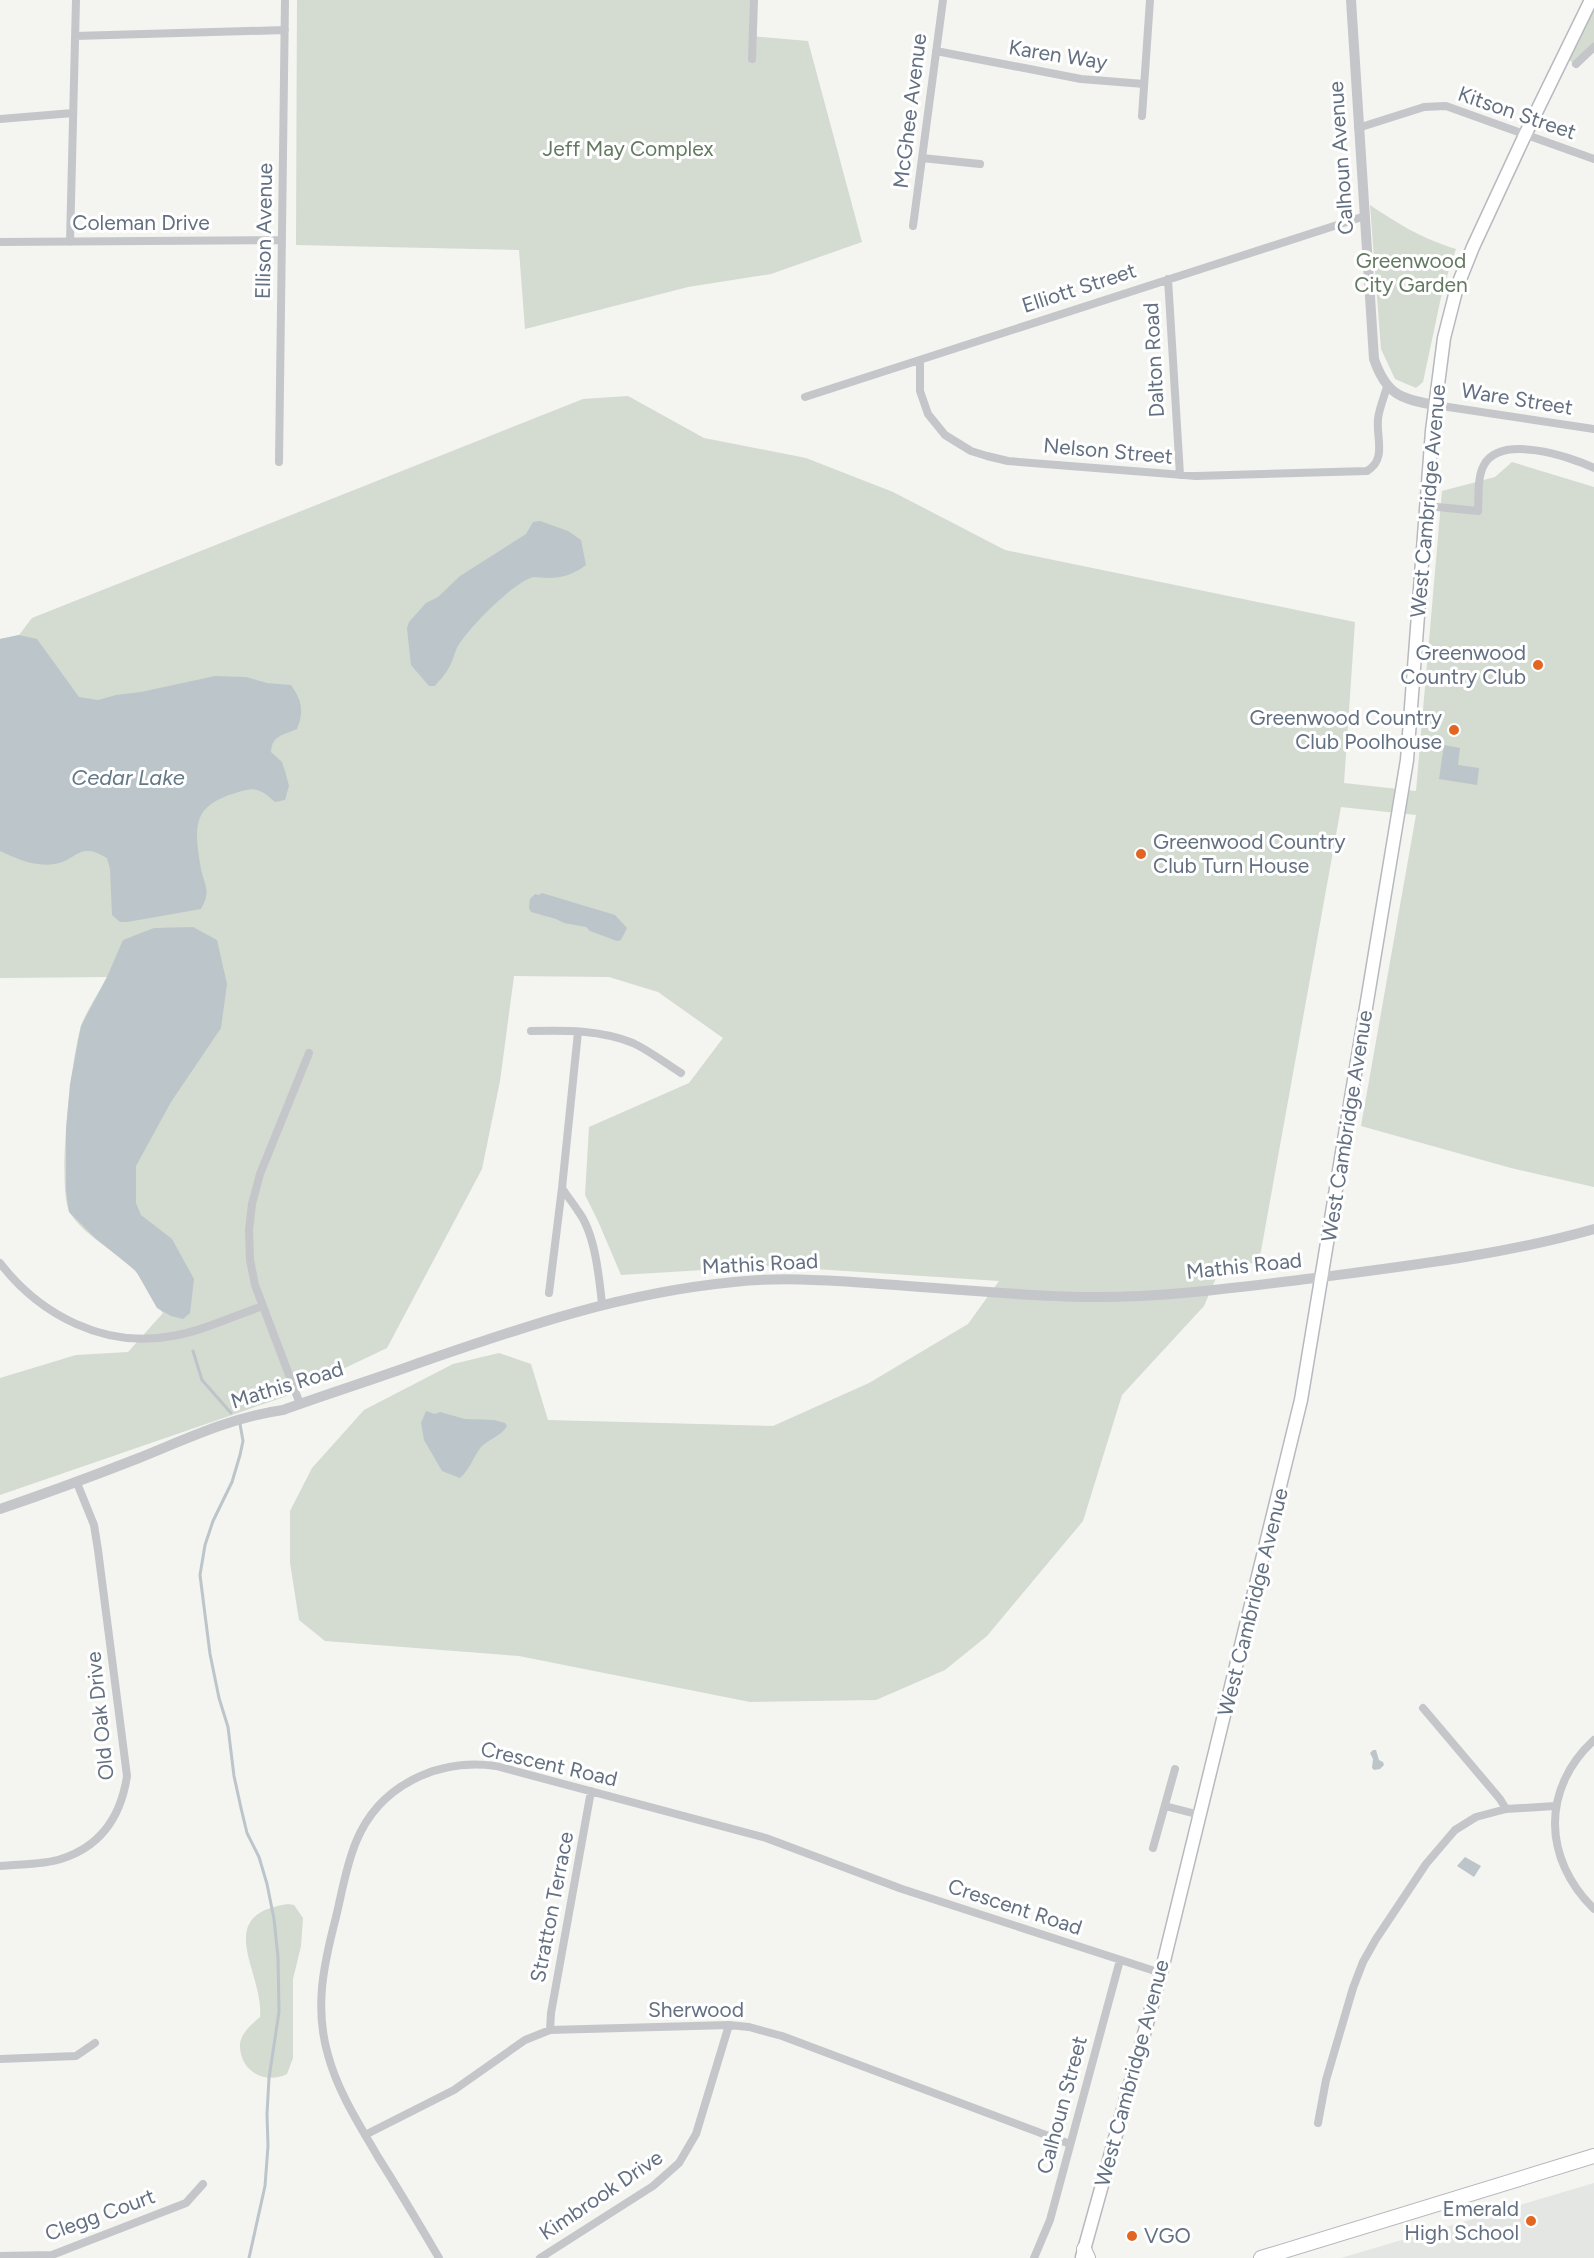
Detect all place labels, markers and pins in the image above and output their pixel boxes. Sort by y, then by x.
place label: Greenwood Country Club [1400,640,1526,689]
marker: Greenwood Country Club [1531,658,1545,672]
place label: Greenwood Country Club Poolhouse [1250,705,1442,754]
marker: Greenwood Country Club Poolhouse [1447,723,1461,737]
place label: Greenwood Country Club Turn House [1153,829,1345,878]
marker: Greenwood Country Club Turn House [1134,847,1148,861]
place label: Emerald High School [1404,2196,1519,2245]
marker: Emerald High School [1524,2214,1538,2228]
place label: VGO [1144,2223,1191,2248]
marker: VGO [1125,2229,1139,2243]

